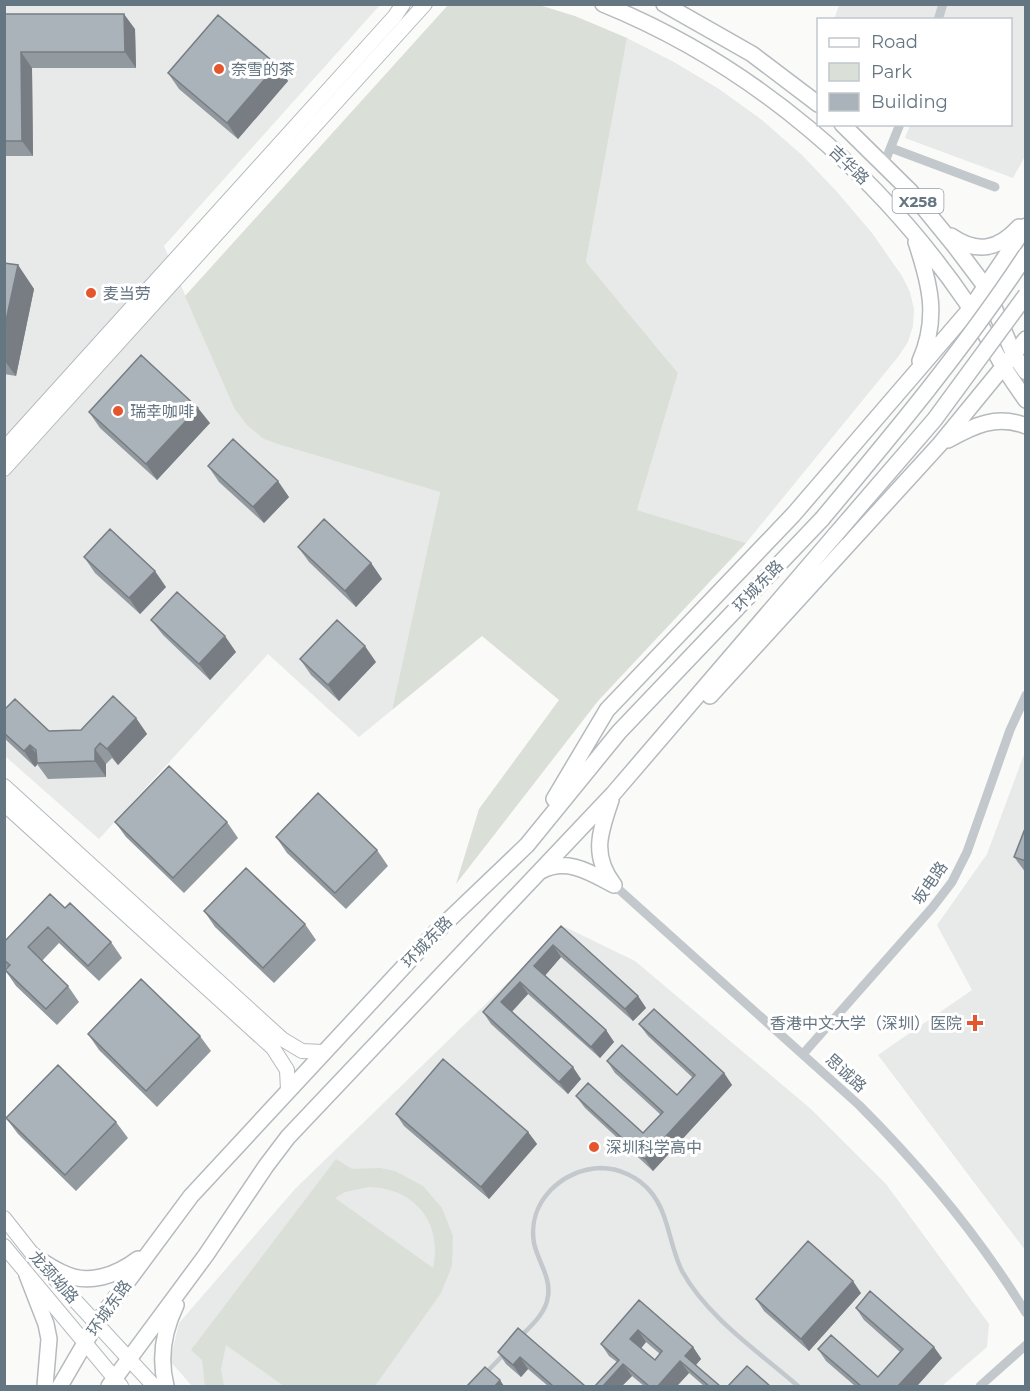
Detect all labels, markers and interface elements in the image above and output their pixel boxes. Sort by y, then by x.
legend [817,18,1012,126]
text: Road [871,31,918,53]
place label: 奈雪的茶 [231,60,295,79]
text: Park [871,61,912,83]
marker: 奈雪的茶 [212,62,226,76]
text: Building [871,91,948,113]
street label: 吉华路 [825,141,873,189]
road number: X258 [892,189,944,213]
place label: 麦当劳 [103,284,151,303]
marker: 麦当劳 [84,286,98,300]
place label: 瑞幸咖啡 [130,402,194,421]
marker: 瑞幸咖啡 [111,404,125,418]
street label: 环城东路 [729,556,787,616]
street label: 坂电路 [908,858,952,908]
street label: 环城东路 [398,912,456,972]
place label: 香港中文大学（深圳）医院 [770,1014,962,1033]
marker: 香港中文大学（深圳）医院 [966,1014,984,1032]
street label: 思诚路 [822,1050,870,1096]
place label: 深圳科学高中 [606,1138,702,1157]
marker: 深圳科学高中 [587,1140,601,1154]
street label: 龙颈坳路 [26,1247,82,1307]
street label: 环城东路 [83,1276,135,1340]

